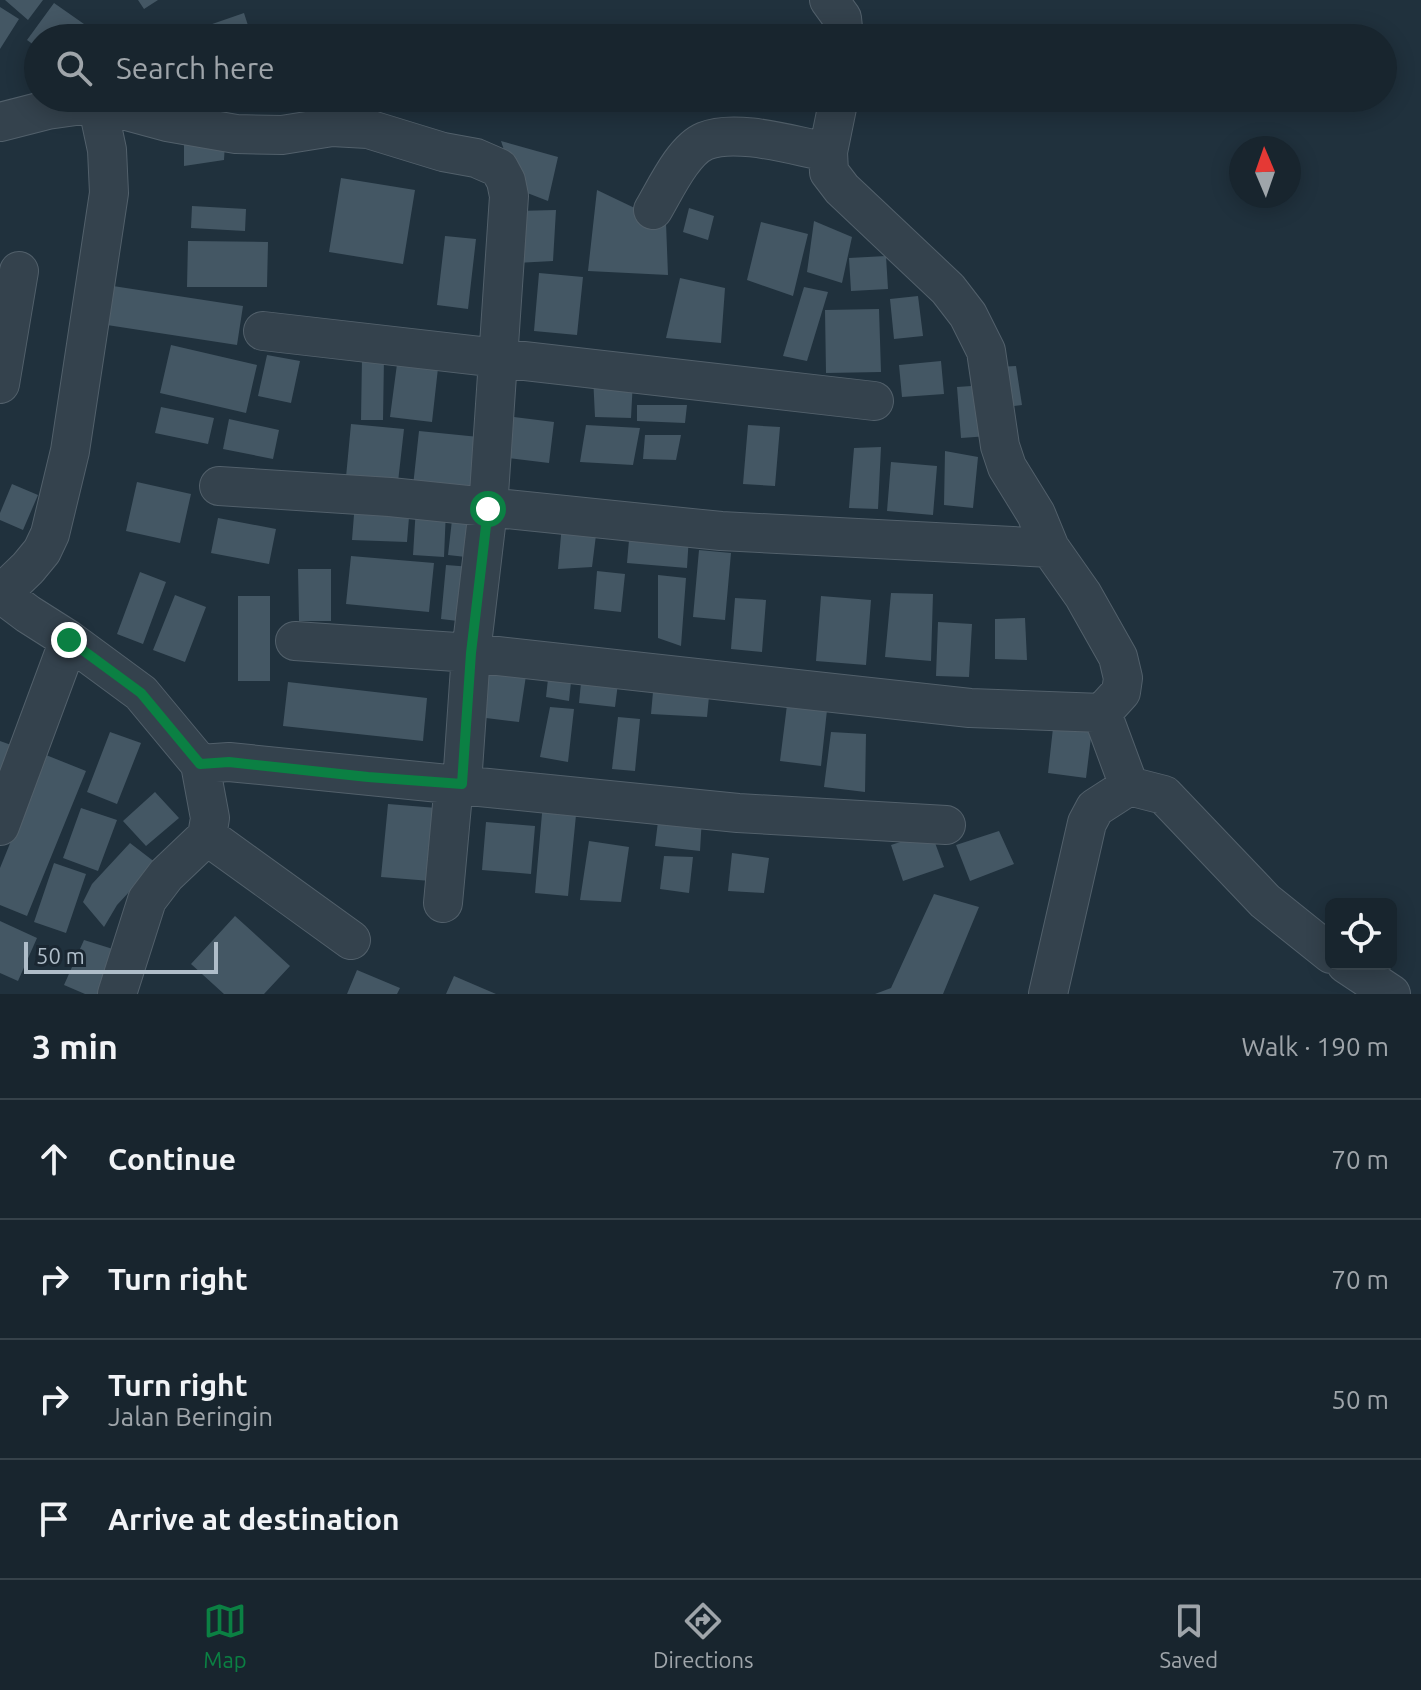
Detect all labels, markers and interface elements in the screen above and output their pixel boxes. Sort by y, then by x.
search box [24,24,1397,112]
icon: search [52,46,96,90]
text: Search here [116,51,275,85]
north arrow [1229,136,1301,208]
route start [470,491,506,527]
route end [51,622,87,658]
map controls [1325,898,1397,970]
button: locate [1325,898,1397,970]
scale bar [24,938,218,974]
text: 50 m [36,943,85,968]
text: 3 min [32,1027,118,1065]
text: Walk · 190 m [1241,1032,1389,1061]
icon: ahead [32,1137,76,1181]
text: Continue [108,1142,236,1176]
text: 70 m [1331,1145,1389,1174]
icon: right [32,1257,76,1301]
text: Turn right [108,1262,248,1296]
text: 70 m [1331,1265,1389,1294]
text: Turn right [108,1368,248,1402]
icon: right [32,1377,76,1421]
text: 50 m [1331,1385,1389,1414]
text: Jalan Beringin [108,1402,273,1431]
icon: arrive [32,1497,76,1541]
text: Arrive at destination [108,1502,400,1536]
tab: Map [203,1599,247,1672]
tab: Directions [653,1599,754,1672]
tab: Saved [1159,1599,1218,1672]

